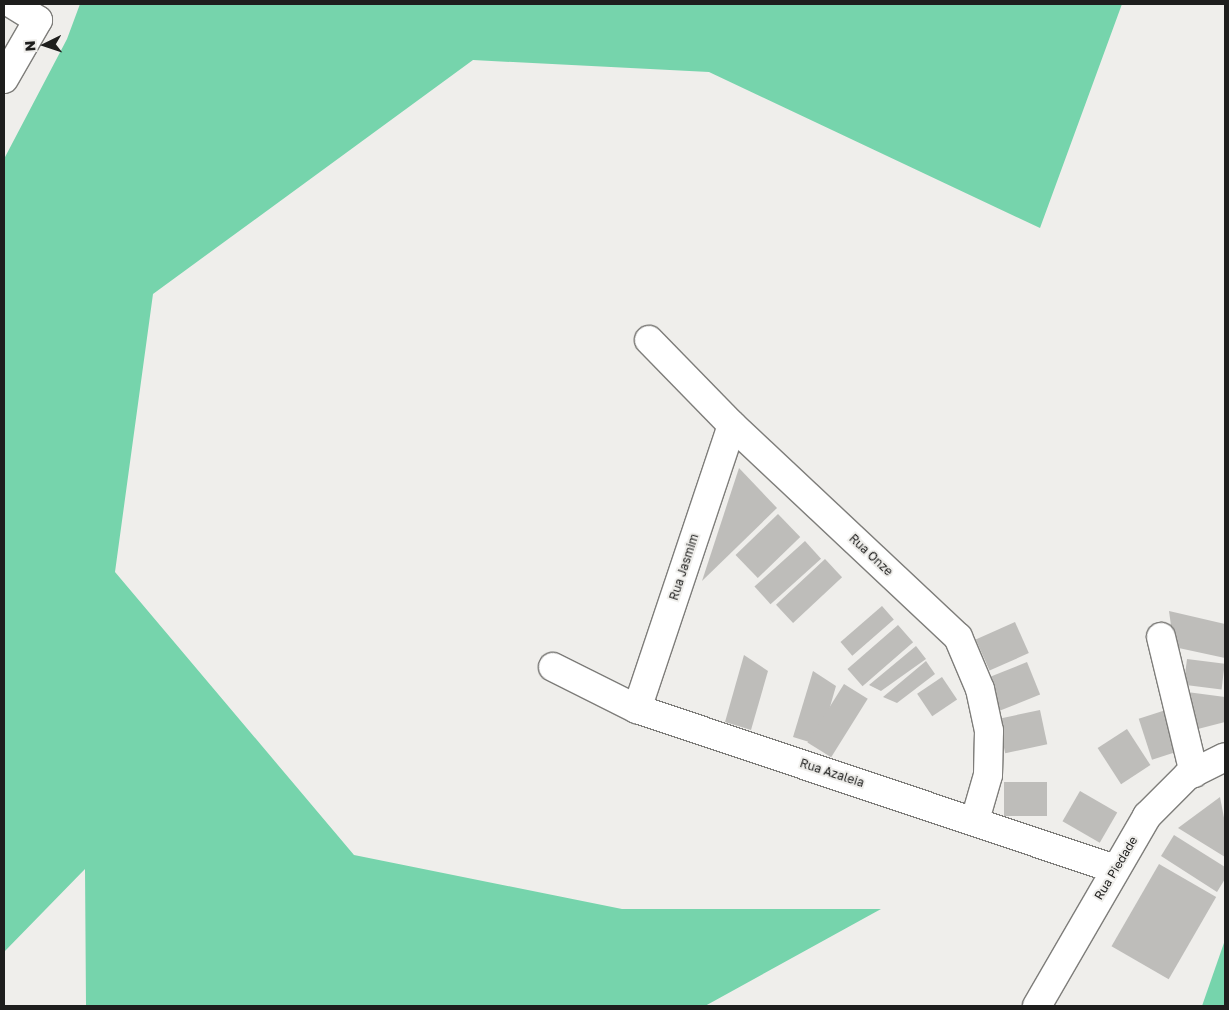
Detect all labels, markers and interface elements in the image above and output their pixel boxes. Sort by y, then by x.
north arrow [20,20,70,70]
text: N [21,40,38,52]
street label: Rua Onze [846,531,896,579]
street label: Rua Jasmim [666,532,702,602]
street label: Rua Azaleia [798,756,866,790]
street label: Rua Piedade [1091,834,1141,902]

